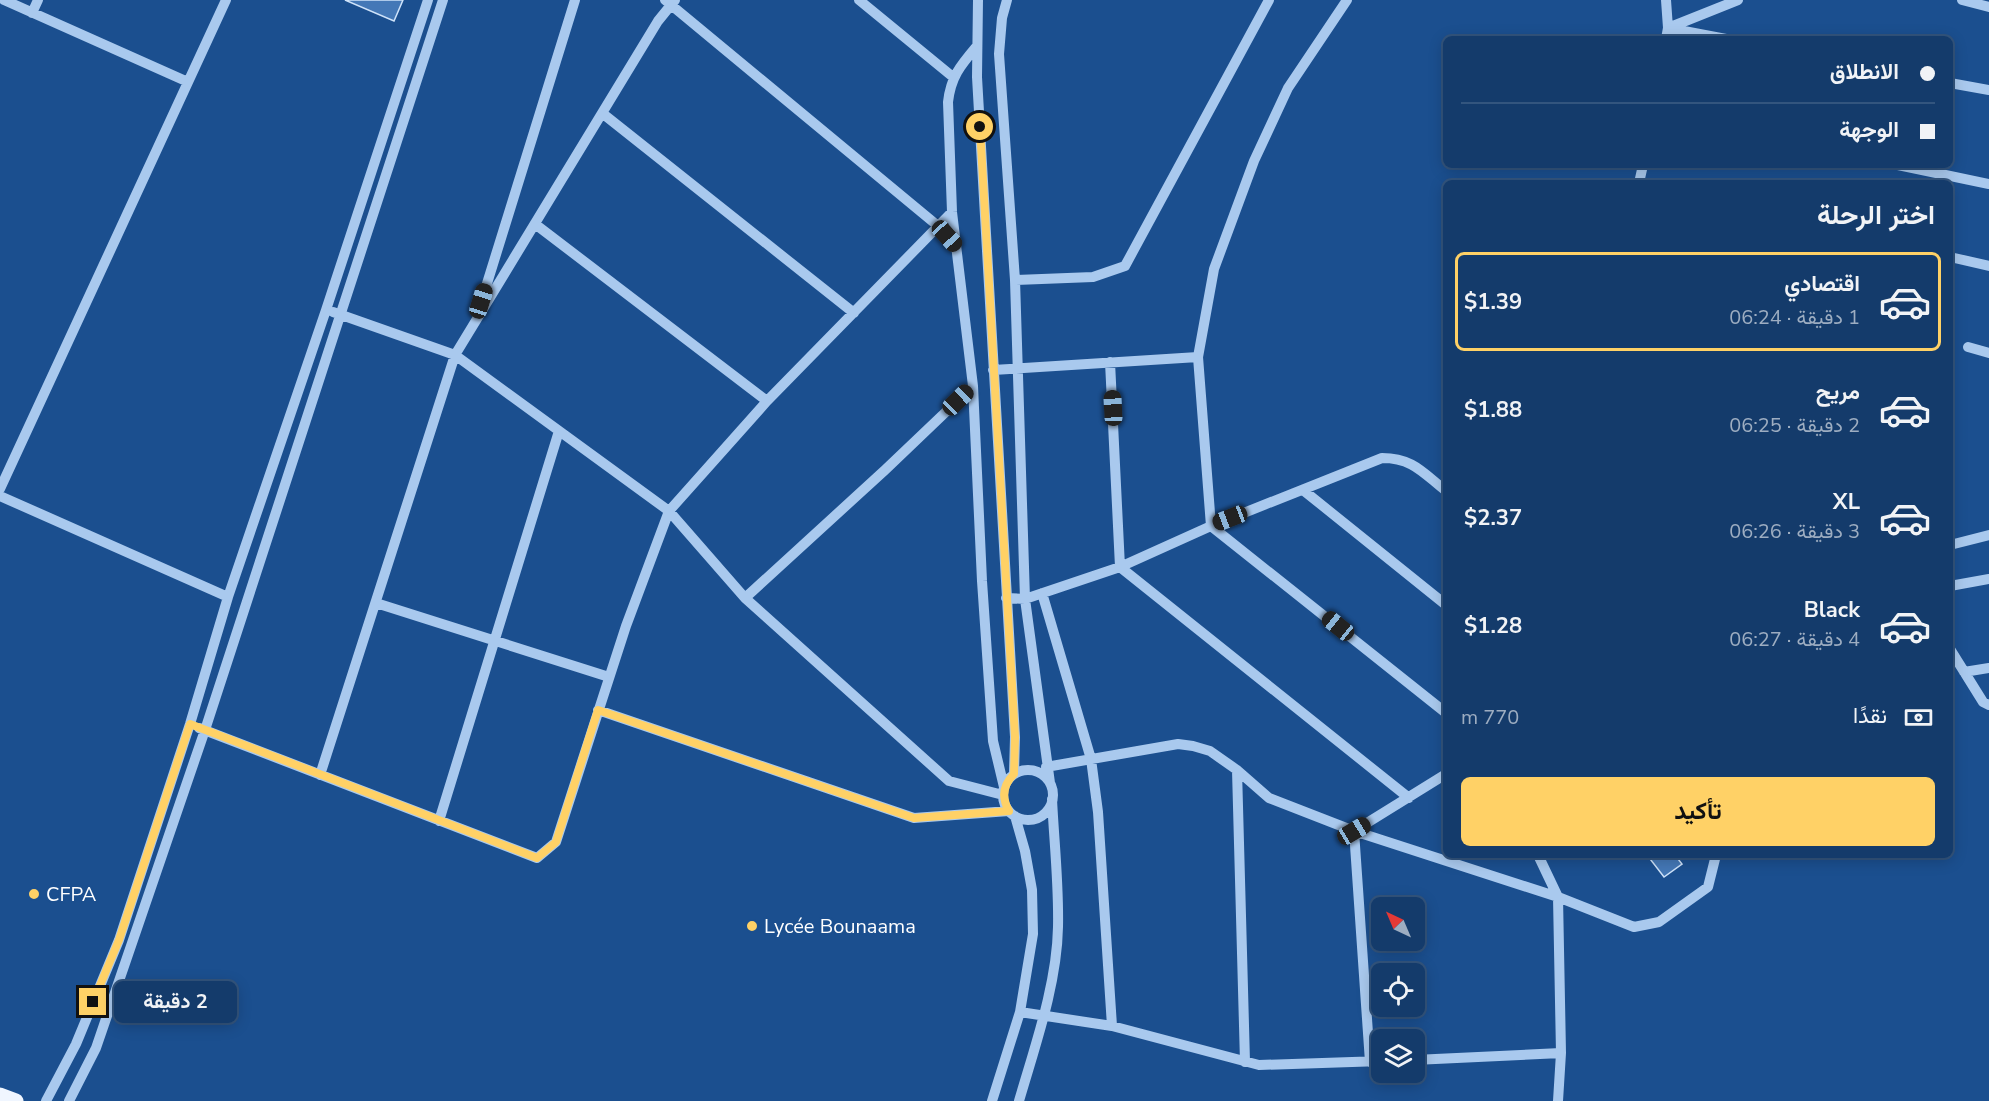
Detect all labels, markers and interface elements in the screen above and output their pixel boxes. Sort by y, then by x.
text: الانطلاق [1830,57,1899,87]
route start [966,113,993,140]
text: الوجهة [1839,115,1899,145]
text: اختر الرحلة [1817,197,1935,234]
car [928,217,966,255]
text: اقتصادي [1784,269,1860,299]
icon: car [1878,275,1932,329]
car [467,281,495,321]
text: $1.39 [1464,287,1522,317]
text: 1 دقيقة · 06:24 [1729,304,1860,331]
text: مريح [1816,377,1860,407]
car [939,381,977,419]
icon: car [1878,383,1932,437]
car [1103,390,1123,426]
text: $1.88 [1464,395,1522,425]
text: 2 دقيقة · 06:25 [1729,412,1860,439]
text: XL [1833,487,1860,517]
icon: car [1878,491,1932,545]
car [1210,503,1250,533]
text: $2.37 [1464,503,1522,533]
text: 3 دقيقة · 06:26 [1729,518,1860,545]
text: Black [1804,595,1860,625]
icon: car [1878,599,1932,653]
car [1318,608,1358,644]
text: $1.28 [1464,611,1522,641]
text: 4 دقيقة · 06:27 [1729,626,1860,653]
text: نقدًا [1853,701,1887,731]
icon: cash [1902,701,1935,734]
text: 770 m [1461,704,1519,731]
button: تأكيد [1461,777,1935,846]
car [1334,814,1374,848]
place label: CFPA [46,881,97,908]
marker: CFPA [27,887,41,901]
north arrow [1371,897,1425,951]
map controls [1371,897,1425,1083]
place label: Lycée Bounaama [764,913,916,940]
marker: Lycée Bounaama [745,919,759,933]
button: locate [1371,963,1425,1017]
callout: 2 دقيقة [114,981,237,1023]
route end [79,988,106,1015]
text: 2 دقيقة [143,988,208,1015]
button: layers [1371,1029,1425,1083]

